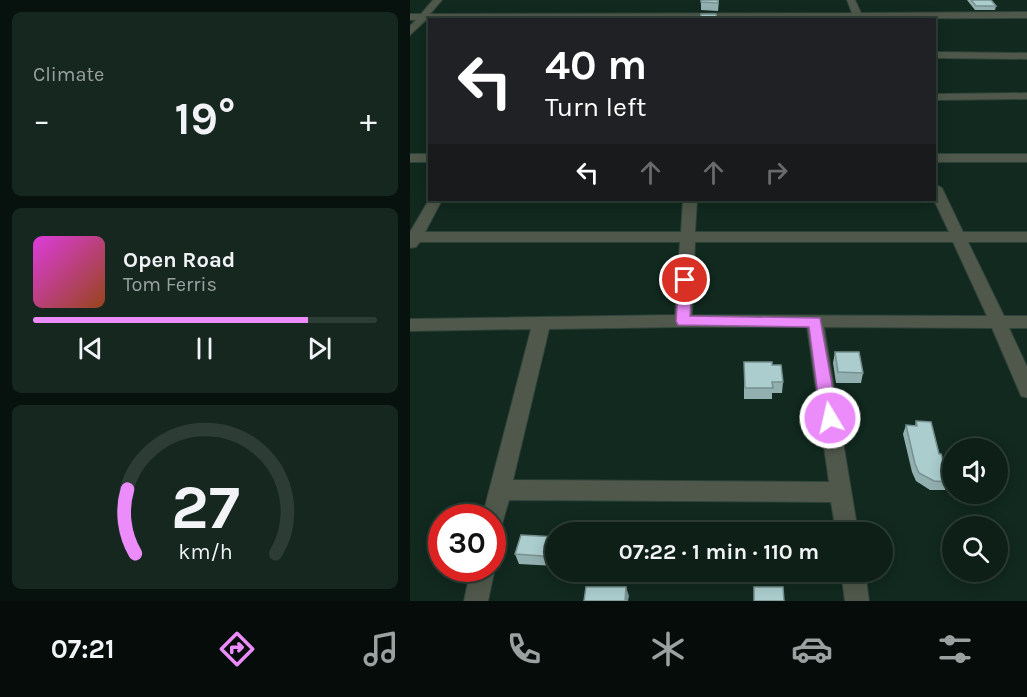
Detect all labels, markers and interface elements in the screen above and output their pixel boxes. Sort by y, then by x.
text: 40 m [545,40,647,90]
icon: left [446,42,524,120]
text: Climate [33,63,104,86]
text: Turn left [545,91,646,123]
text: 19° [175,93,235,145]
text: − [33,101,50,139]
text: + [360,101,377,139]
icon: left [571,156,604,189]
icon: ahead [634,156,667,189]
icon: ahead [697,156,730,189]
icon: right [760,156,793,189]
text: Open Road [123,247,235,273]
pin [659,254,710,305]
icon: arrive [668,263,701,296]
text: Tom Ferris [123,273,217,296]
icon: previous [74,332,107,365]
icon: pause [188,332,221,365]
icon: next [303,332,336,365]
position arrow [798,386,862,450]
map controls [942,438,1008,582]
button: sound [942,438,1008,504]
text: 27 [171,471,239,544]
speed limit sign: 30 [428,504,506,582]
button: search [942,516,1008,582]
text: km/h [178,539,232,564]
text: 07:22 · 1 min · 110 m [619,539,819,565]
icon: directions [216,628,258,670]
icon: music [360,628,402,670]
icon: phone [503,628,545,670]
icon: climate [647,628,689,670]
icon: car [791,628,833,670]
icon: filters [934,628,976,670]
text: 07:21 [51,633,115,665]

